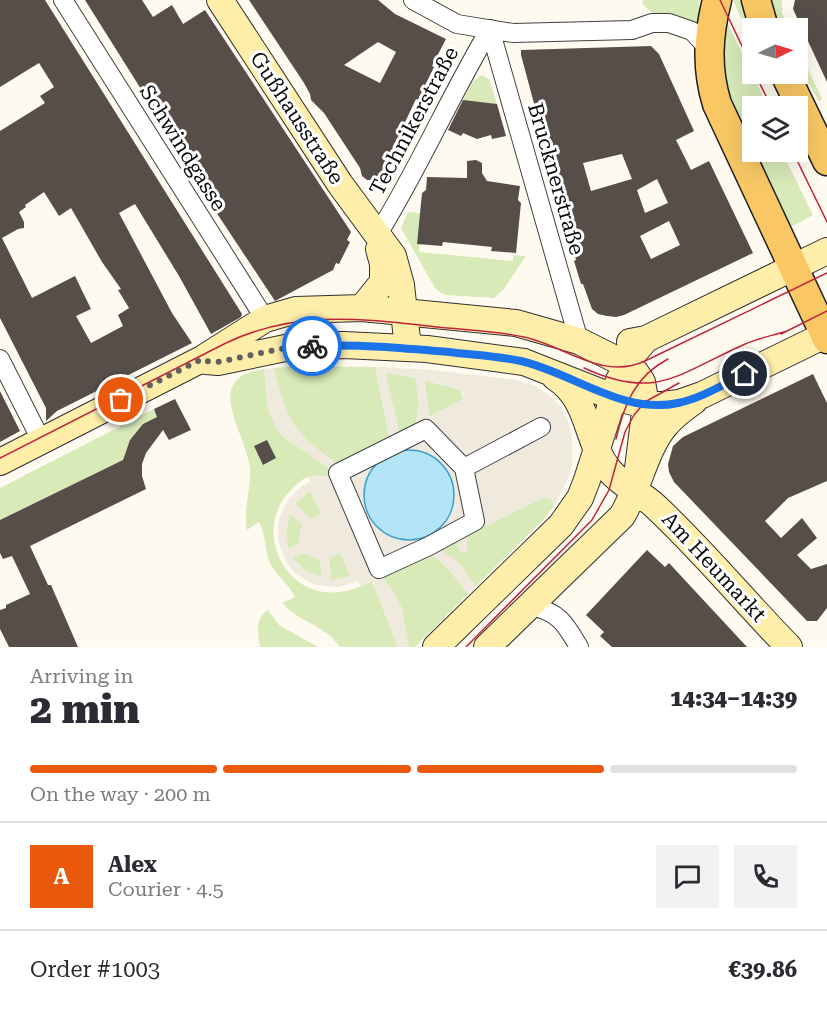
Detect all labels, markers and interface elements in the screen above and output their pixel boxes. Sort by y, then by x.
north arrow [742,18,808,84]
map controls [742,18,808,162]
street label: Technikerstraße [365,43,463,199]
street label: Gußhausstraße [245,47,349,189]
street label: Schwindgasse [135,81,231,215]
button: layers [742,96,808,162]
street label: Brucknerstraße [523,100,589,258]
courier [282,316,342,376]
icon: bike [296,330,329,363]
pin [719,348,770,399]
icon: home [728,357,761,390]
pin [95,374,146,425]
icon: bag [104,383,137,416]
street label: Am Heumarkt [657,507,771,627]
text: Arriving in [30,664,133,688]
text: 14:34–14:39 [670,686,797,711]
text: 2 min [30,687,140,733]
text: On the way · 200 m [30,782,211,806]
button: chat [656,845,719,908]
button: phone [734,845,797,908]
text: Alex [108,852,157,877]
text: A [54,864,69,889]
text: Courier · 4.5 [108,877,224,901]
text: Order #1003 [30,957,160,982]
text: €39.86 [728,957,797,982]

